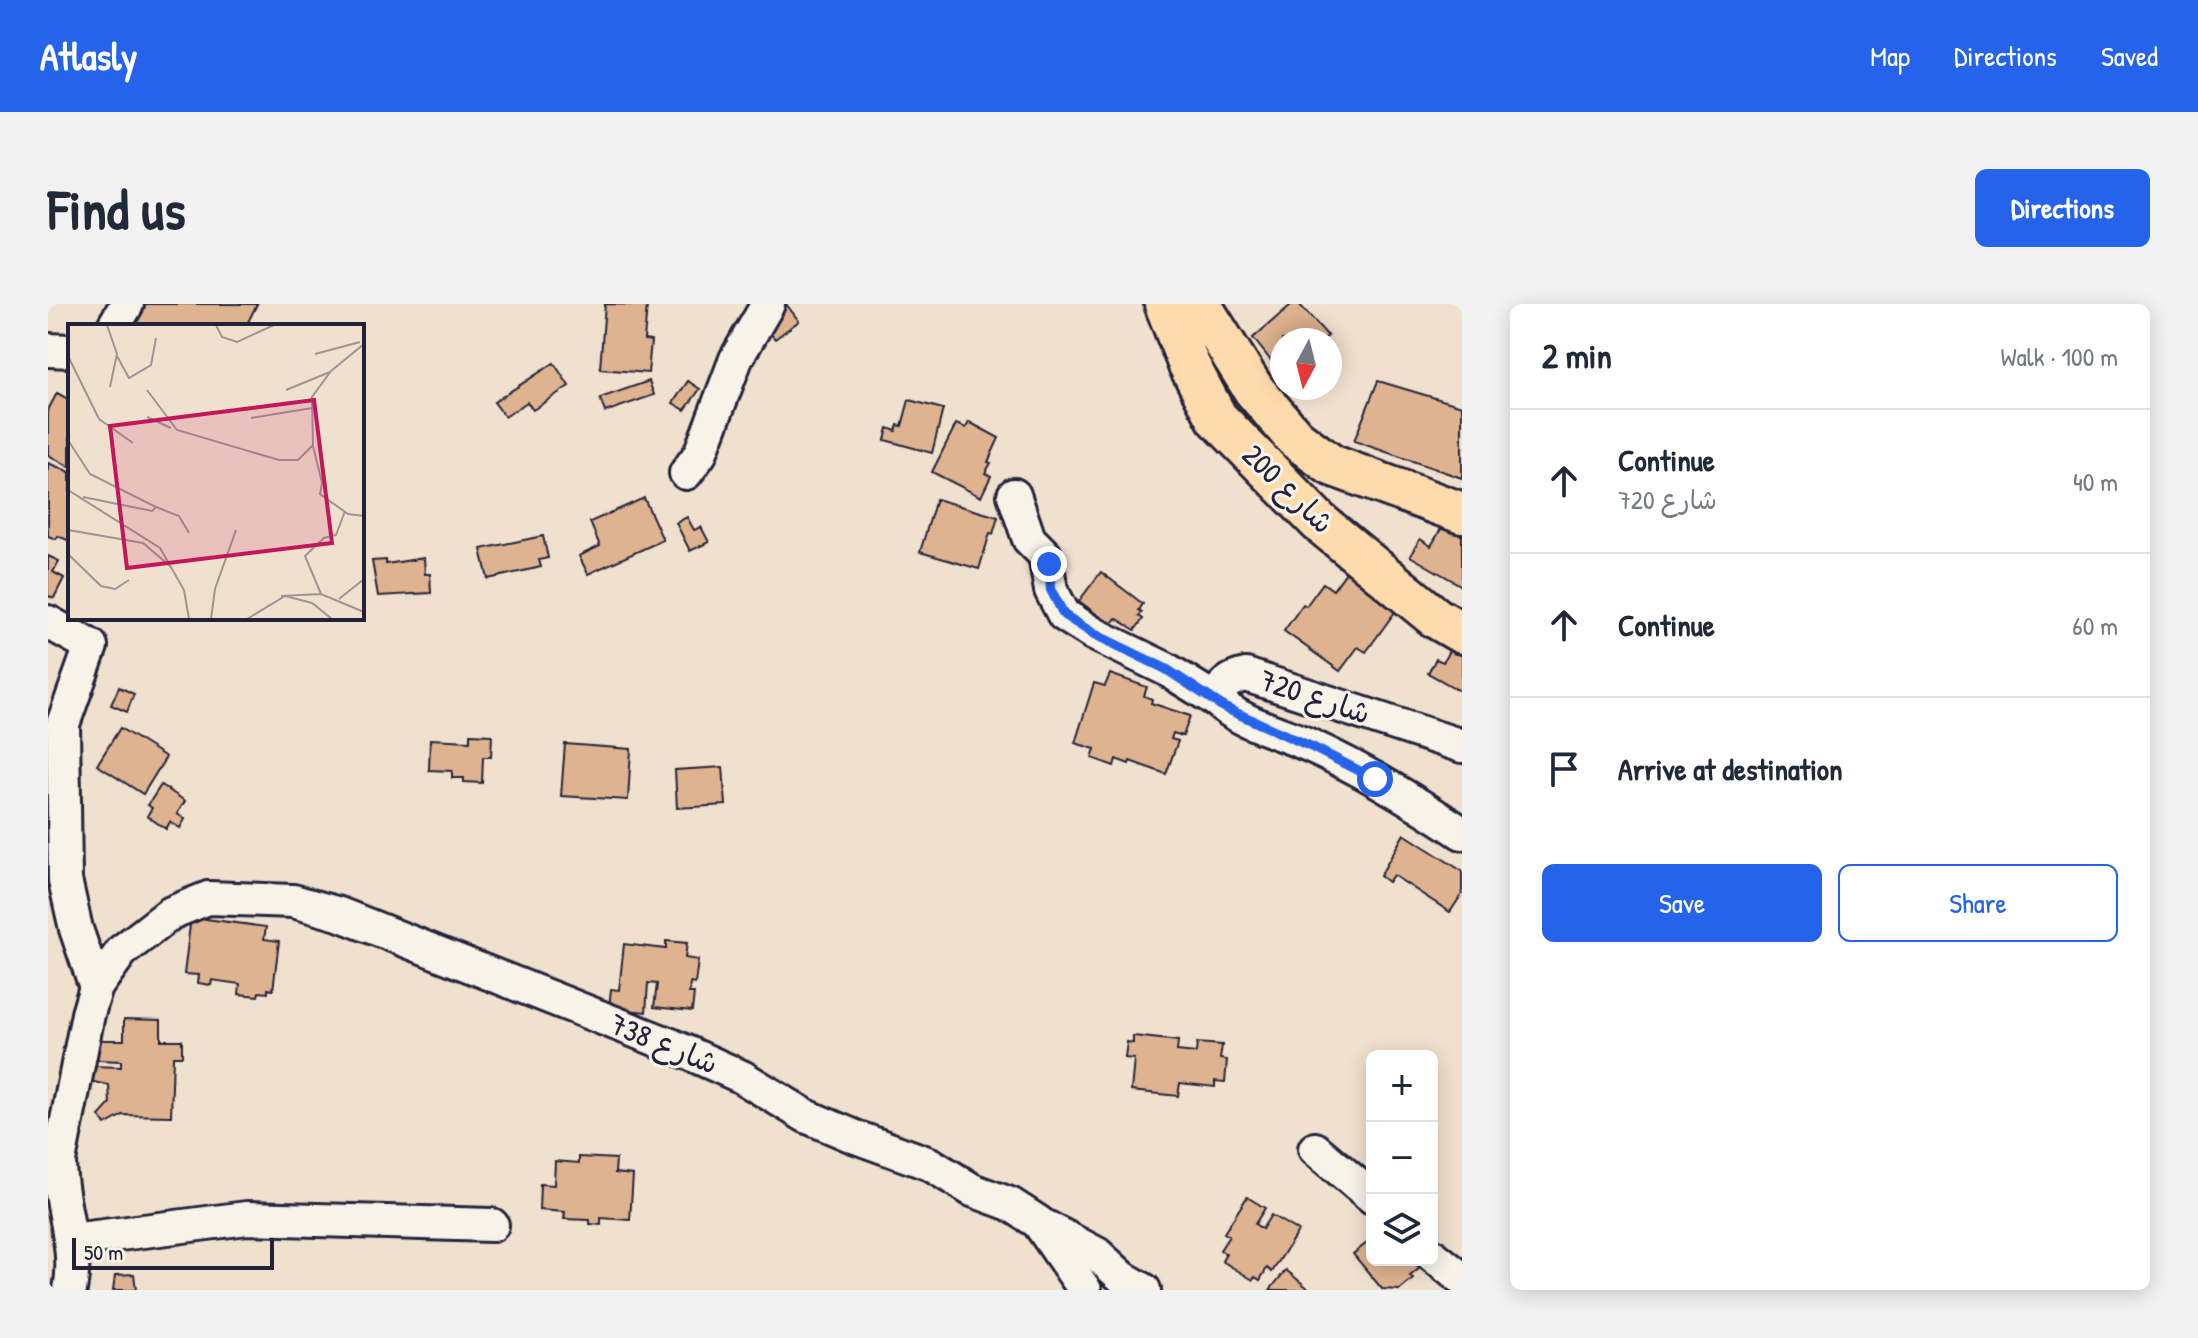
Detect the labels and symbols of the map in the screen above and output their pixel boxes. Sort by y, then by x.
inset map [68,324,364,620]
north arrow [1270,328,1342,400]
street label: شارع 200 [1233,435,1343,543]
route end [1031,546,1067,582]
street label: شارع 720 [1254,659,1376,735]
route start [1357,761,1393,797]
street label: شارع 738 [604,1003,724,1085]
scale bar [72,1234,274,1270]

